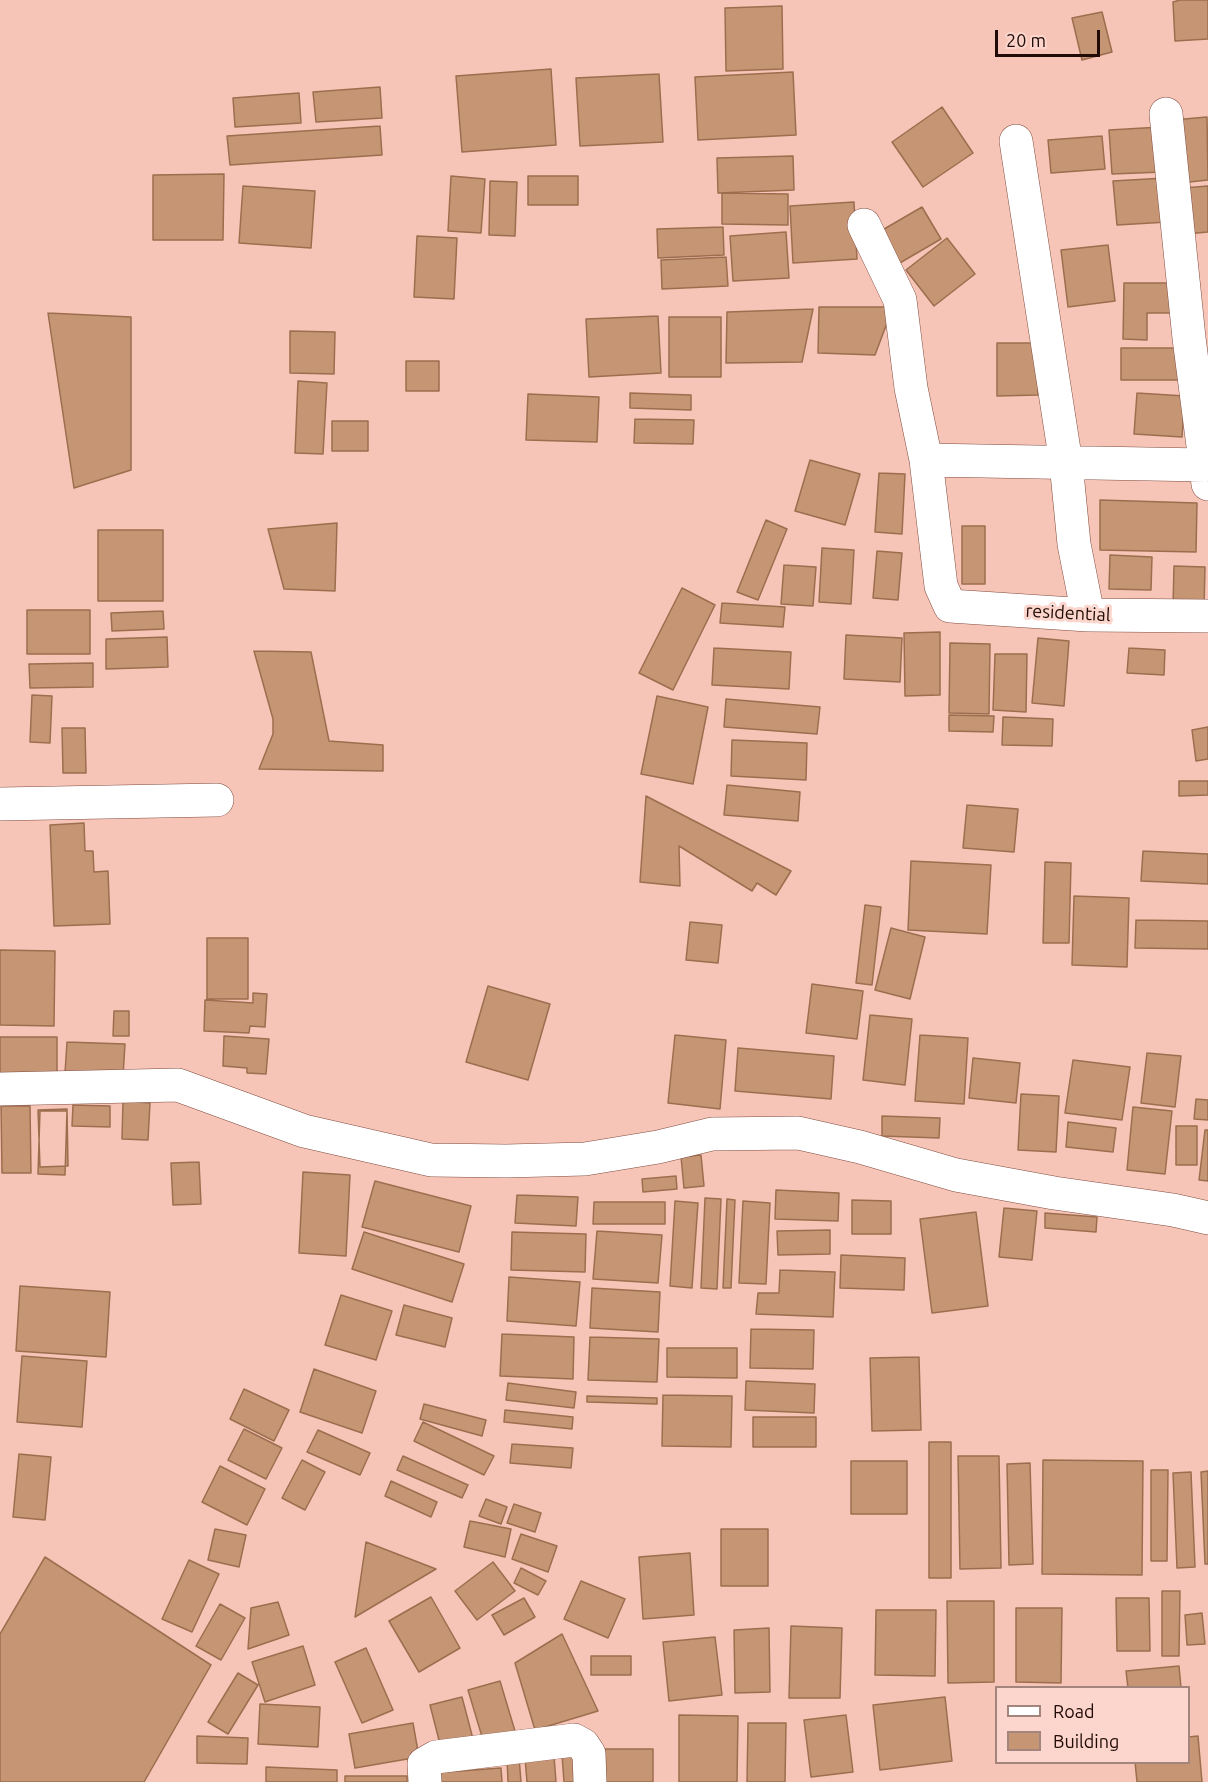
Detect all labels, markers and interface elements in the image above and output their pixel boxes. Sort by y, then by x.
scale bar [998,18,1103,56]
text: 20 m [1006,30,1046,50]
street label: residential [1025,600,1111,626]
legend [995,1686,1190,1764]
text: Road [1053,1701,1095,1721]
text: Building [1053,1731,1119,1751]

